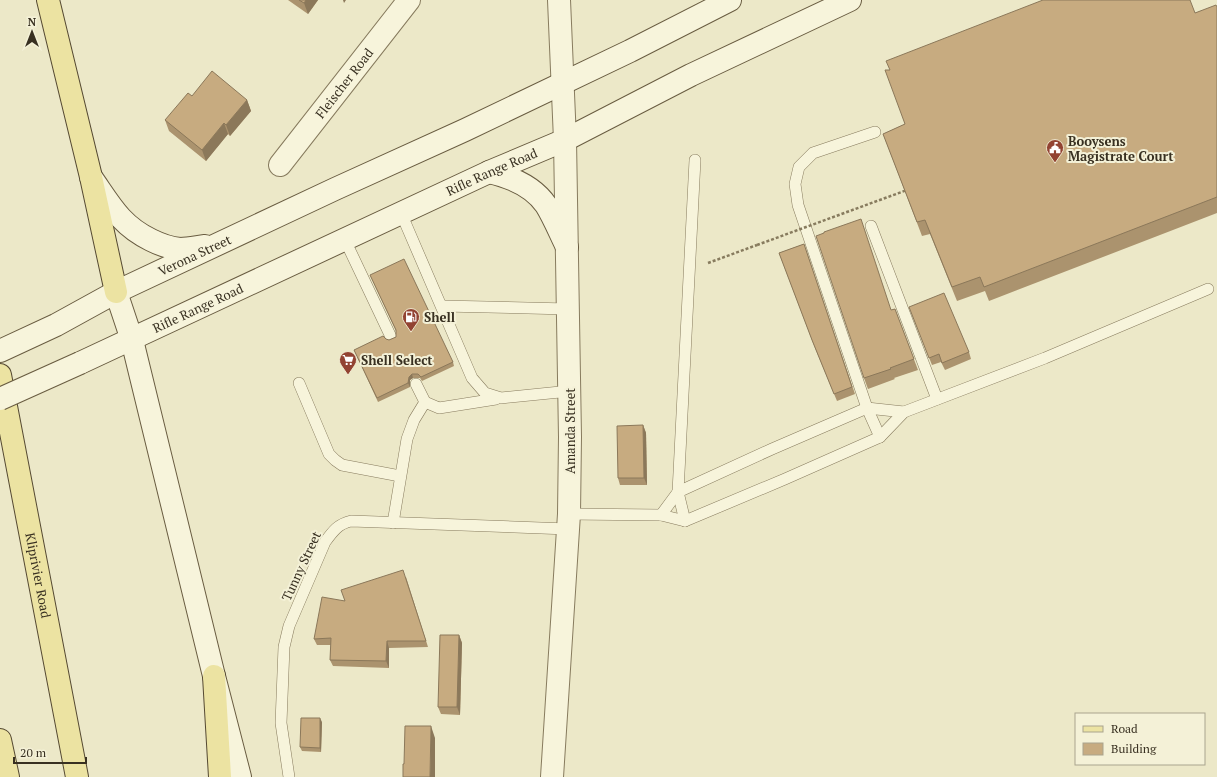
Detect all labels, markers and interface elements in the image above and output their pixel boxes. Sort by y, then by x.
north arrow [12,12,52,52]
text: N [28,15,37,29]
street label: Fleischer Road [311,44,377,122]
place label: Booysens Magistrate Court [1068,132,1174,165]
public building icon: Booysens Magistrate Court [1045,138,1065,163]
street label: Rifle Range Road [443,144,540,200]
street label: Verona Street [155,230,234,280]
street label: Rifle Range Road [150,279,246,337]
fuel station icon: Shell [401,307,421,332]
place label: Shell [424,308,455,326]
supermarket icon: Shell Select [338,350,358,375]
place label: Shell Select [361,351,433,369]
street label: Amanda Street [561,388,579,474]
street label: Tunny Street [277,528,325,604]
street label: Kliprivier Road [21,531,55,620]
legend [1075,713,1205,765]
text: Road [1111,721,1138,736]
scale bar [14,739,86,765]
text: Building [1111,741,1157,756]
text: 20 m [20,745,47,760]

